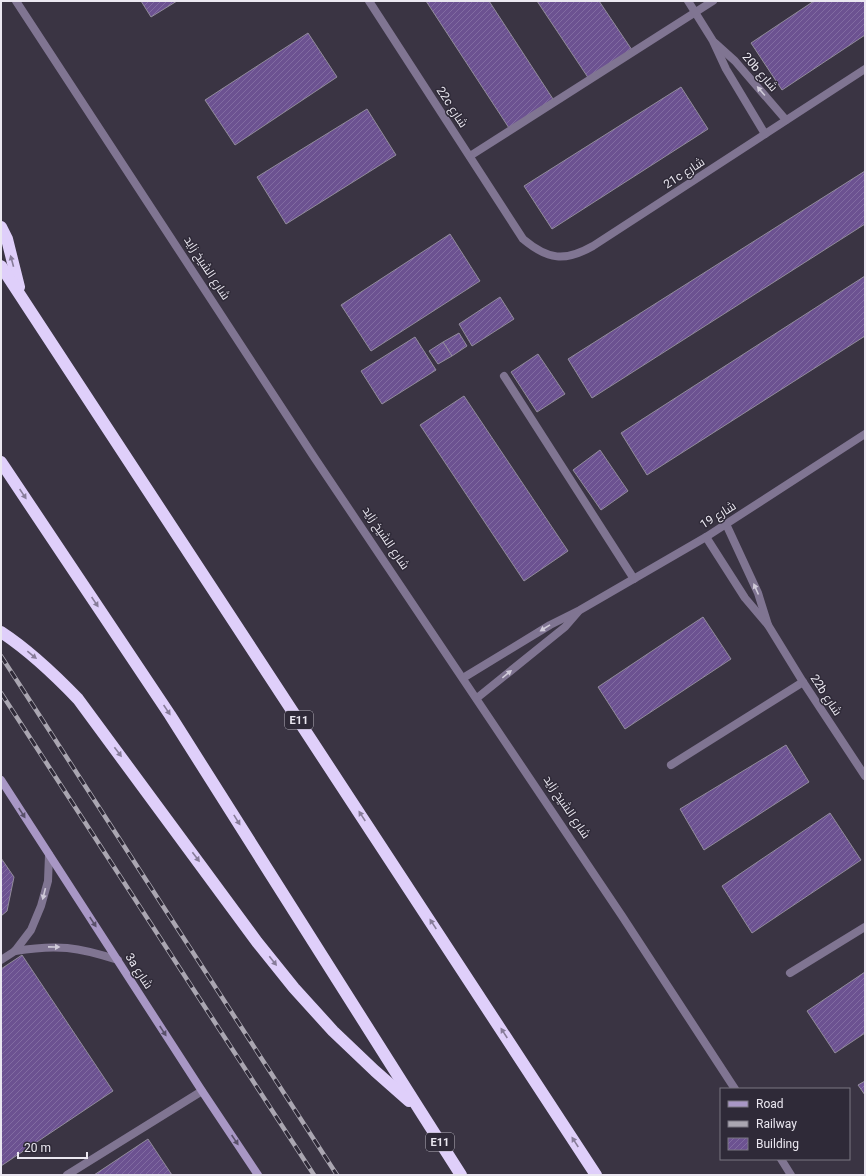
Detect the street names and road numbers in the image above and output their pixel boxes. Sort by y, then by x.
street label: 20b شارع [739,50,781,95]
street label: 22c شارع [433,84,470,131]
street label: 21c شارع [661,155,708,192]
street label: شارع الشيخ زايد [180,234,233,303]
street label: شارع 19 [697,499,739,532]
street label: شارع الشيخ زايد [359,504,412,573]
street label: 22b شارع [807,672,845,719]
road number: E11 [285,711,313,729]
street label: شارع الشيخ زايد [540,773,593,842]
street label: 3a شارع [122,951,156,992]
road number: E11 [426,1133,454,1151]

